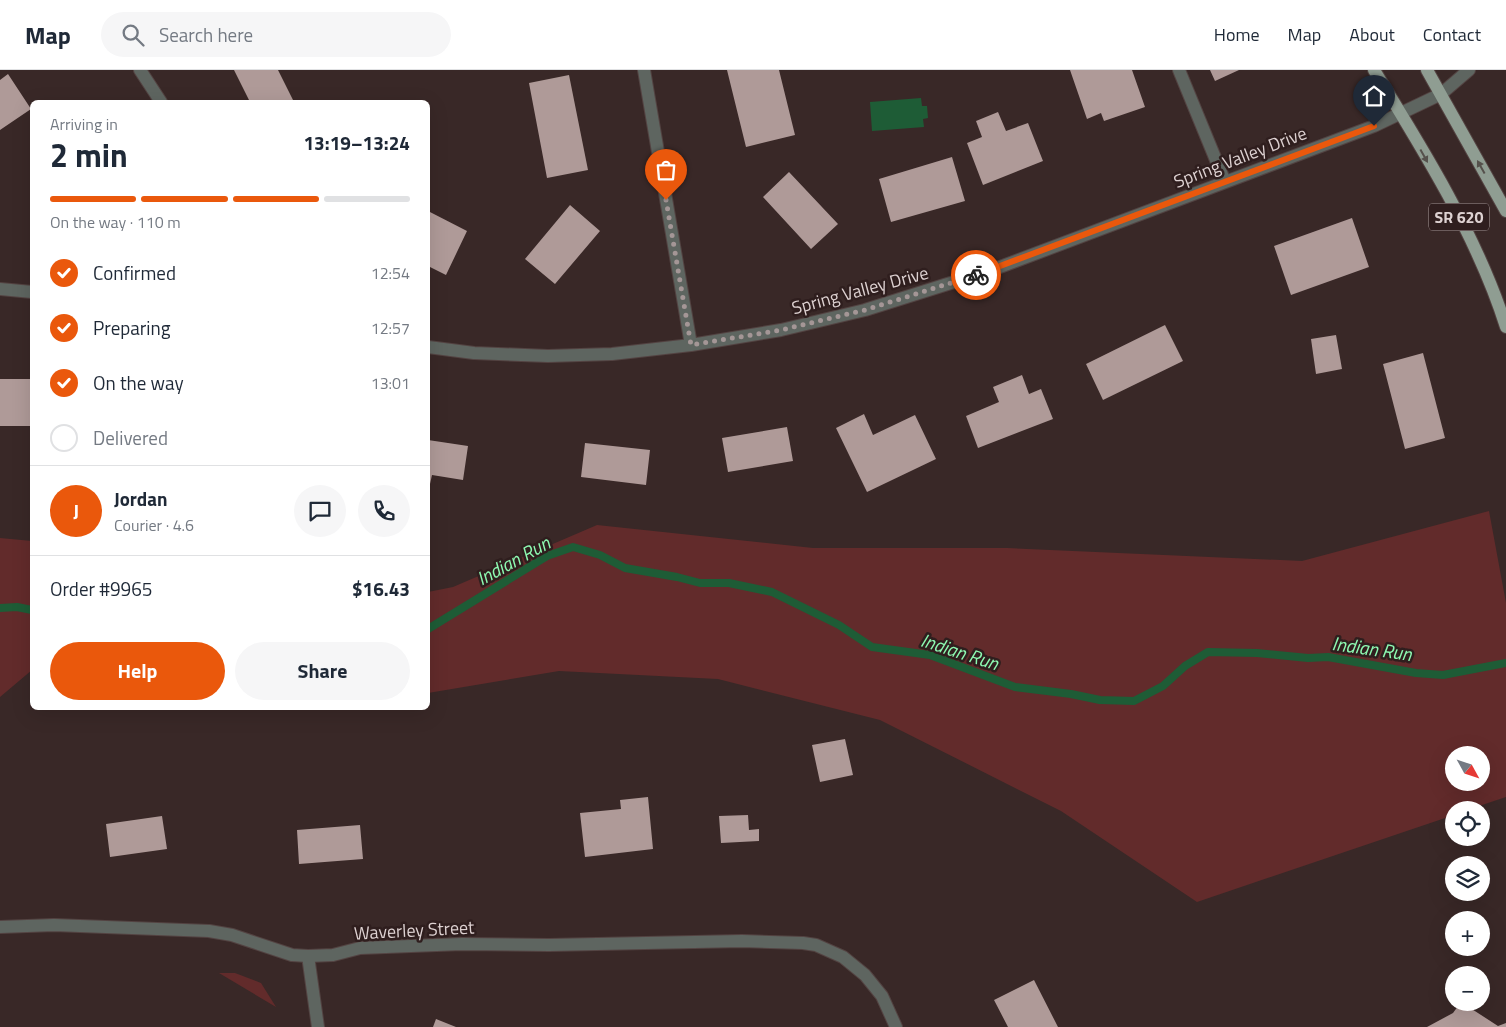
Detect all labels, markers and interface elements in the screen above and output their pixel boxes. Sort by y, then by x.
search box [101,12,451,57]
text: Map [25,17,71,53]
text: Search here [159,20,253,49]
icon: search [119,21,147,49]
text: Home [1214,21,1260,48]
text: Map [1288,21,1321,48]
text: About [1349,21,1395,48]
text: Contact [1423,21,1481,48]
pin [1353,75,1395,126]
icon: home [1360,82,1388,110]
text: Arriving in [50,112,118,136]
street label: Spring Valley Drive [1170,119,1310,195]
text: 13:19–13:24 [303,128,410,157]
text: 2 min [50,131,128,179]
pin [645,149,687,200]
one-way arrow [1420,149,1429,162]
icon: bag [652,156,680,184]
one-way arrow [1477,160,1486,173]
road number: SR 620 [1429,204,1489,230]
text: On the way · 110 m [50,210,181,234]
courier [951,250,1001,300]
text: Confirmed [93,258,176,287]
icon: check [50,259,78,287]
street label: Spring Valley Drive [789,259,931,321]
text: 12:54 [371,261,410,285]
icon: bike [962,261,990,289]
text: Preparing [93,313,170,342]
icon: check [50,314,78,342]
text: 12:57 [371,316,410,340]
text: On the way [93,368,184,397]
icon: check [50,369,78,397]
text: 13:01 [371,371,410,395]
text: Delivered [93,423,168,452]
text: Jordan [114,484,167,513]
button: chat [294,485,346,537]
button: phone [358,485,410,537]
text: J [73,496,79,525]
text: Courier · 4.6 [114,513,194,537]
water label: Indian Run [471,528,556,592]
text: Order #9965 [50,574,152,603]
text: $16.43 [352,574,410,603]
water label: Indian Run [917,625,1003,677]
water label: Indian Run [1330,628,1414,668]
button: Help [50,642,225,700]
button: Share [235,642,410,700]
north arrow [1445,746,1490,791]
map controls [1445,746,1490,1011]
button: locate [1445,801,1490,846]
button: layers [1445,856,1490,901]
button: + [1445,911,1490,956]
street label: Waverley Street [353,913,476,947]
button: − [1445,966,1490,1011]

